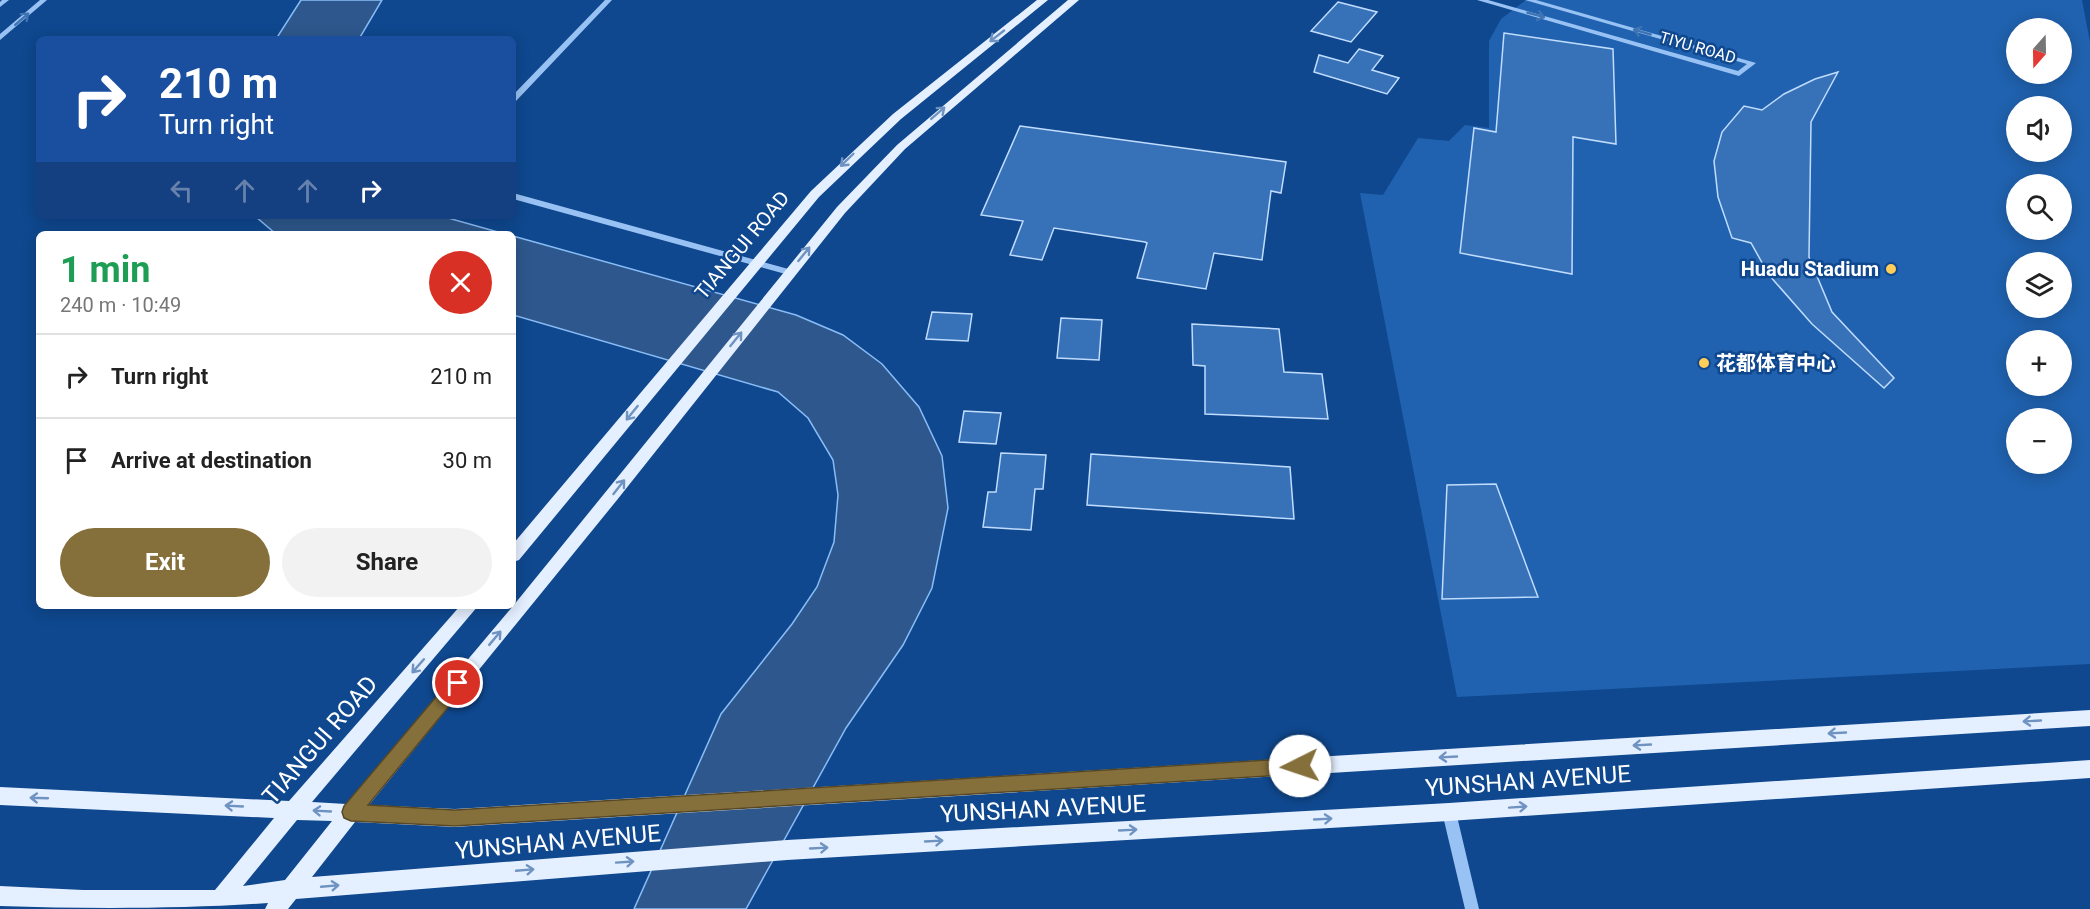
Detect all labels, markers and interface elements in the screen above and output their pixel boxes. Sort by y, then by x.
one-way arrow [1526,9,1545,21]
one-way arrow [14,12,29,26]
north arrow [2006,18,2072,84]
map controls [2006,18,2072,474]
one-way arrow [1633,26,1652,37]
street label: TIYU ROAD [1657,28,1738,67]
one-way arrow [989,29,1005,42]
text: 210 m [159,59,278,108]
icon: right [60,60,138,138]
button: sound [2006,96,2072,162]
one-way arrow [930,106,945,120]
text: Turn right [159,109,274,141]
one-way arrow [840,153,855,168]
icon: left [165,174,198,207]
icon: ahead [228,174,261,207]
icon: ahead [291,174,324,207]
icon: right [354,174,387,207]
button: search [2006,174,2072,240]
street label: TIANGUI ROAD [690,186,794,304]
one-way arrow [797,246,810,262]
text: 1 min [60,249,151,291]
button: close [429,251,492,314]
button: layers [2006,252,2072,318]
place label: Huadu Stadium [1741,257,1879,281]
marker: Huadu Stadium [1884,262,1898,276]
text: 240 m · 10:49 [60,293,181,317]
button: + [2006,330,2072,396]
one-way arrow [730,331,743,347]
place label: 花都体育中心 [1716,351,1836,375]
marker: 花都体育中心 [1697,356,1711,370]
icon: right [60,360,93,393]
text: Turn right [111,364,208,389]
text: 210 m [430,364,492,389]
one-way arrow [625,405,638,421]
button: − [2006,408,2072,474]
icon: arrive [60,444,93,477]
text: Arrive at destination [111,448,312,473]
text: 30 m [443,448,492,473]
one-way arrow [613,480,626,496]
button: Exit [60,528,270,597]
button: Share [282,528,492,597]
one-way arrow [489,630,502,646]
pin [432,657,483,708]
one-way arrow [411,658,425,673]
icon: arrive [441,666,474,699]
street label: TIANGUI ROAD [257,670,383,810]
one-way arrow [2022,716,2042,727]
one-way arrow [1827,728,1847,739]
position arrow [1268,734,1332,798]
one-way arrow [1633,740,1653,751]
one-way arrow [1438,751,1458,762]
street label: YUNSHAN AVENUE [1424,760,1632,802]
street label: YUNSHAN AVENUE [939,790,1147,828]
one-way arrow [30,792,50,803]
one-way arrow [225,801,245,812]
one-way arrow [1507,802,1527,813]
one-way arrow [312,805,332,816]
one-way arrow [1312,813,1332,824]
street label: YUNSHAN AVENUE [454,819,662,865]
one-way arrow [1118,825,1138,836]
one-way arrow [923,836,943,847]
one-way arrow [809,842,829,853]
one-way arrow [615,857,635,868]
one-way arrow [514,865,534,876]
one-way arrow [320,880,340,891]

